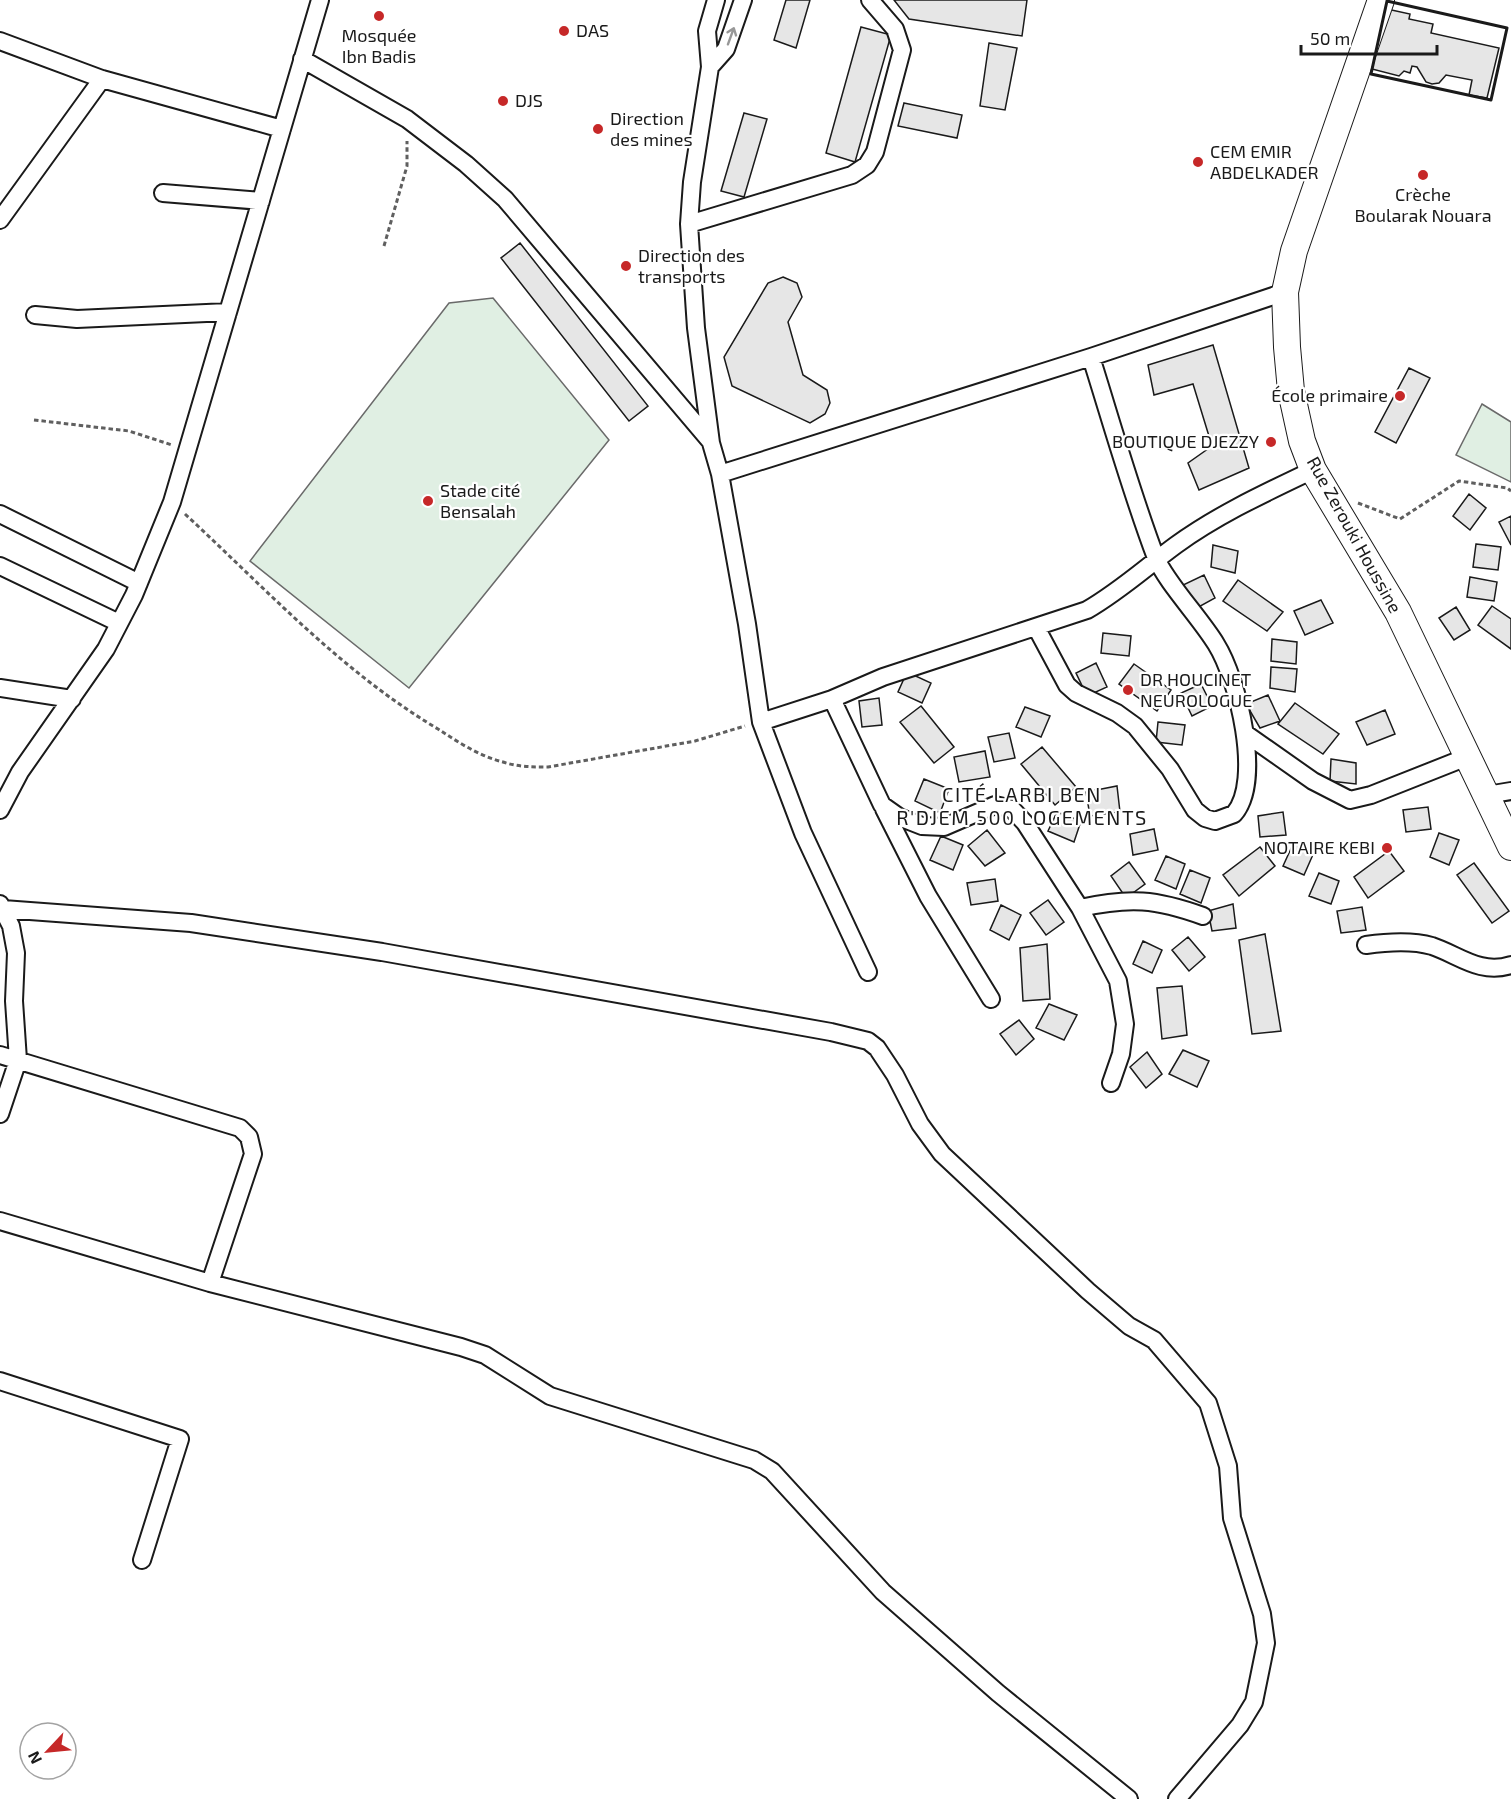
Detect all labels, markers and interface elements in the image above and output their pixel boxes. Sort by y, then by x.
marker: Mosquée Ibn Badis [372,9,386,23]
scale bar [1301,18,1438,56]
place label: DAS [576,19,609,41]
place label: Mosquée Ibn Badis [341,24,417,67]
marker: DAS [557,24,571,38]
one-way arrow [727,27,738,46]
text: 50 m [1310,27,1350,49]
place label: DJS [515,89,543,111]
marker: DJS [496,94,510,108]
place label: Direction des mines [610,107,693,150]
marker: Direction des mines [591,122,605,136]
place label: CEM EMIR ABDELKADER [1210,140,1319,183]
marker: CEM EMIR ABDELKADER [1191,155,1205,169]
marker: Crèche Boularak Nouara [1416,168,1430,182]
place label: Crèche Boularak Nouara [1354,183,1492,226]
place label: Direction des transports [638,244,745,287]
marker: Direction des transports [619,259,633,273]
place label: École primaire [1271,384,1388,406]
marker: École primaire [1393,389,1407,403]
place label: BOUTIQUE DJEZZY [1112,430,1260,452]
marker: BOUTIQUE DJEZZY [1264,435,1278,449]
street label: Rue Zerouki Houssine [1303,452,1407,617]
place label: Stade cité Bensalah [440,479,521,522]
marker: Stade cité Bensalah [421,494,435,508]
place label: DR HOUCINET NEUROLOGUE [1140,668,1252,711]
marker: DR HOUCINET NEUROLOGUE [1121,683,1135,697]
district label: CITÉ LARBI BEN R'DJEM 500 LOGEMENTS [896,782,1148,829]
place label: NOTAIRE KEBI [1264,836,1375,858]
marker: NOTAIRE KEBI [1380,841,1394,855]
north arrow [18,1721,78,1781]
text: N [23,1748,45,1767]

